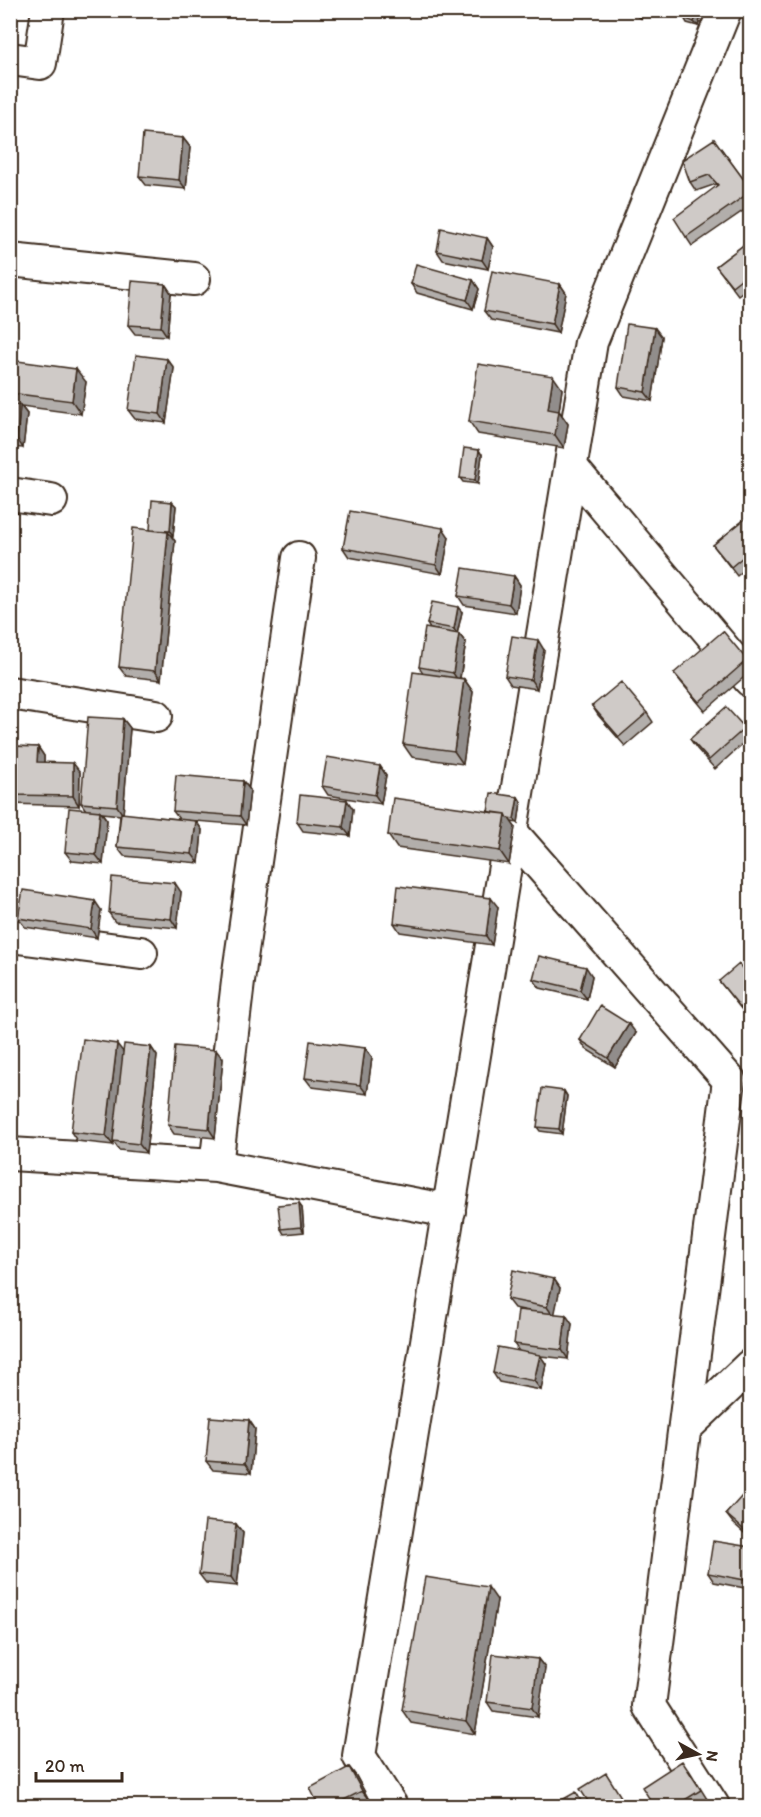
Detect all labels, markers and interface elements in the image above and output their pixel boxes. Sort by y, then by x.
north arrow [668,1724,728,1784]
scale bar [36,1745,122,1783]
text: N [702,1749,723,1763]
text: 20 m [45,1755,85,1777]

